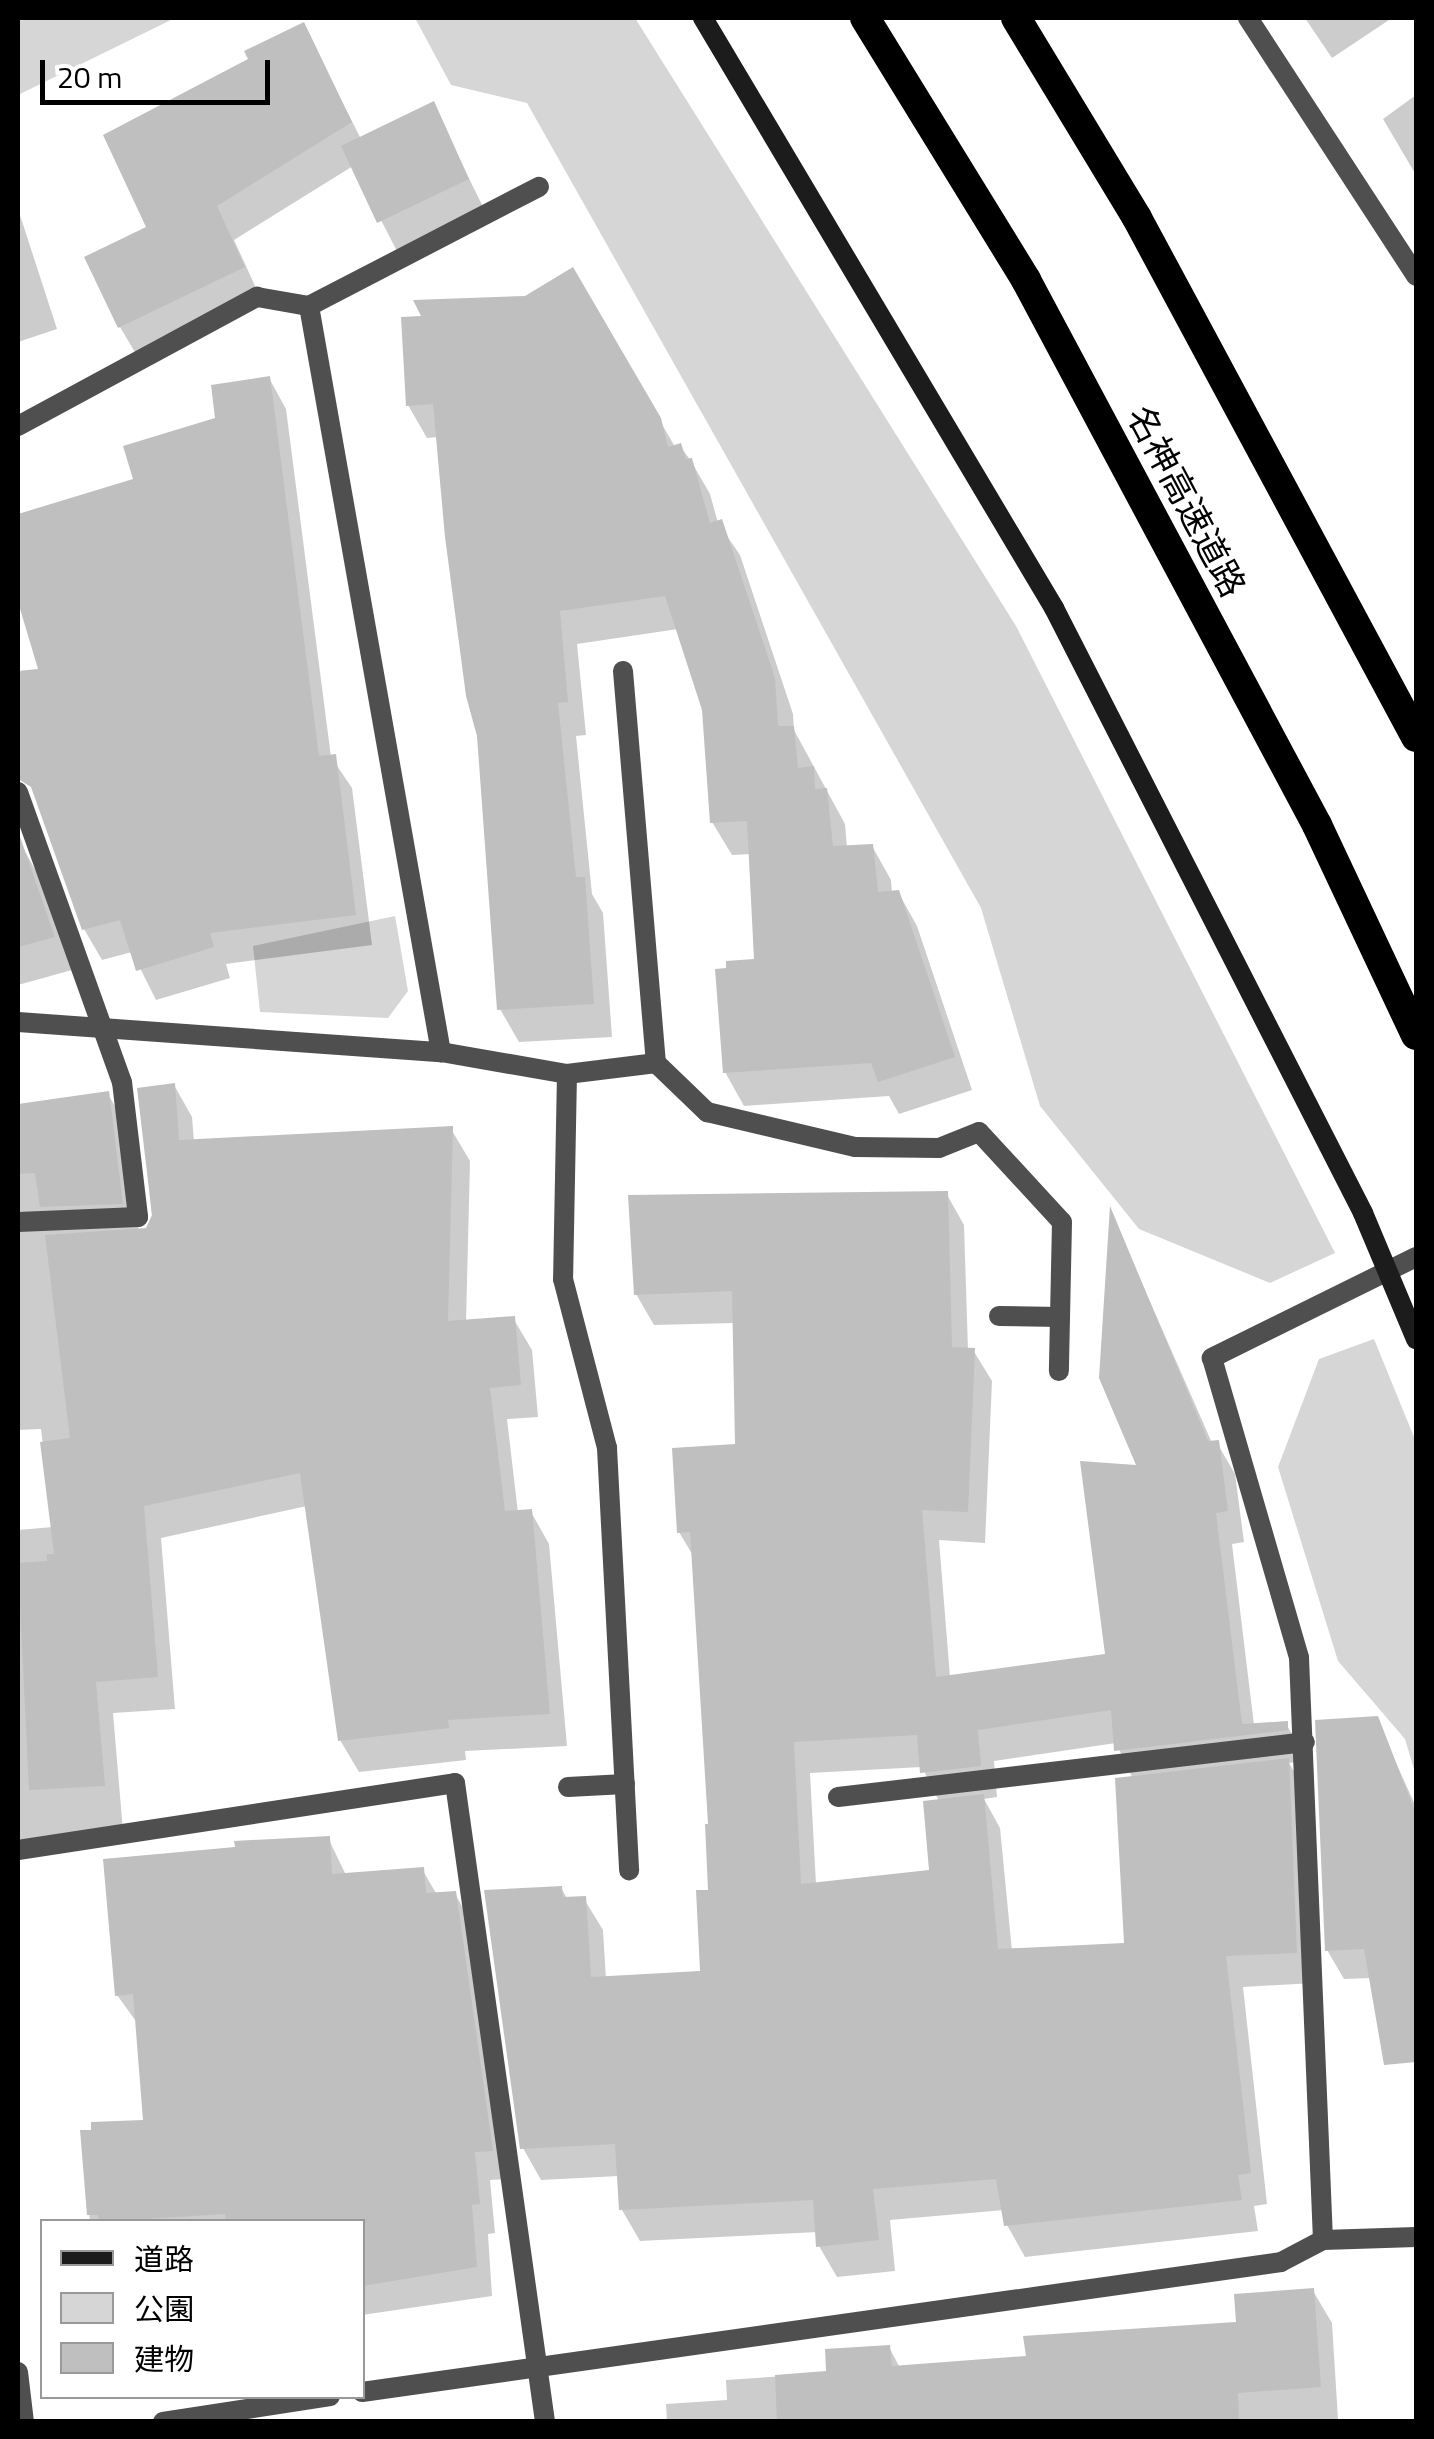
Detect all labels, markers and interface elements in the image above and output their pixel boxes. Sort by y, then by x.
scale bar [45,40,275,102]
text: 20 m [57,54,122,100]
street label: 名神高速道路 [1119,398,1255,604]
legend [40,2219,365,2399]
text: 道路 [134,2236,194,2282]
text: 公園 [134,2286,194,2332]
text: 建物 [134,2336,194,2382]

